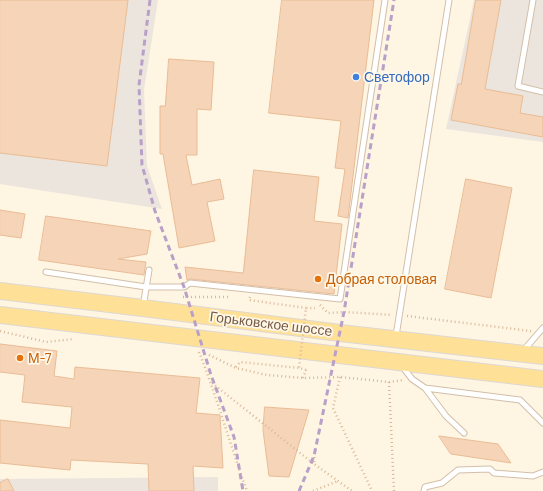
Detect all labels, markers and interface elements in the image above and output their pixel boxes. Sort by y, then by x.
place label: Светофор [364,69,430,85]
marker: Светофор [351,72,361,82]
place label: Добрая столовая [326,271,437,287]
marker: Добрая столовая [313,274,323,284]
street label: Горьковское шоссе [209,308,333,340]
place label: М-7 [28,350,51,366]
marker: М-7 [15,353,25,363]

